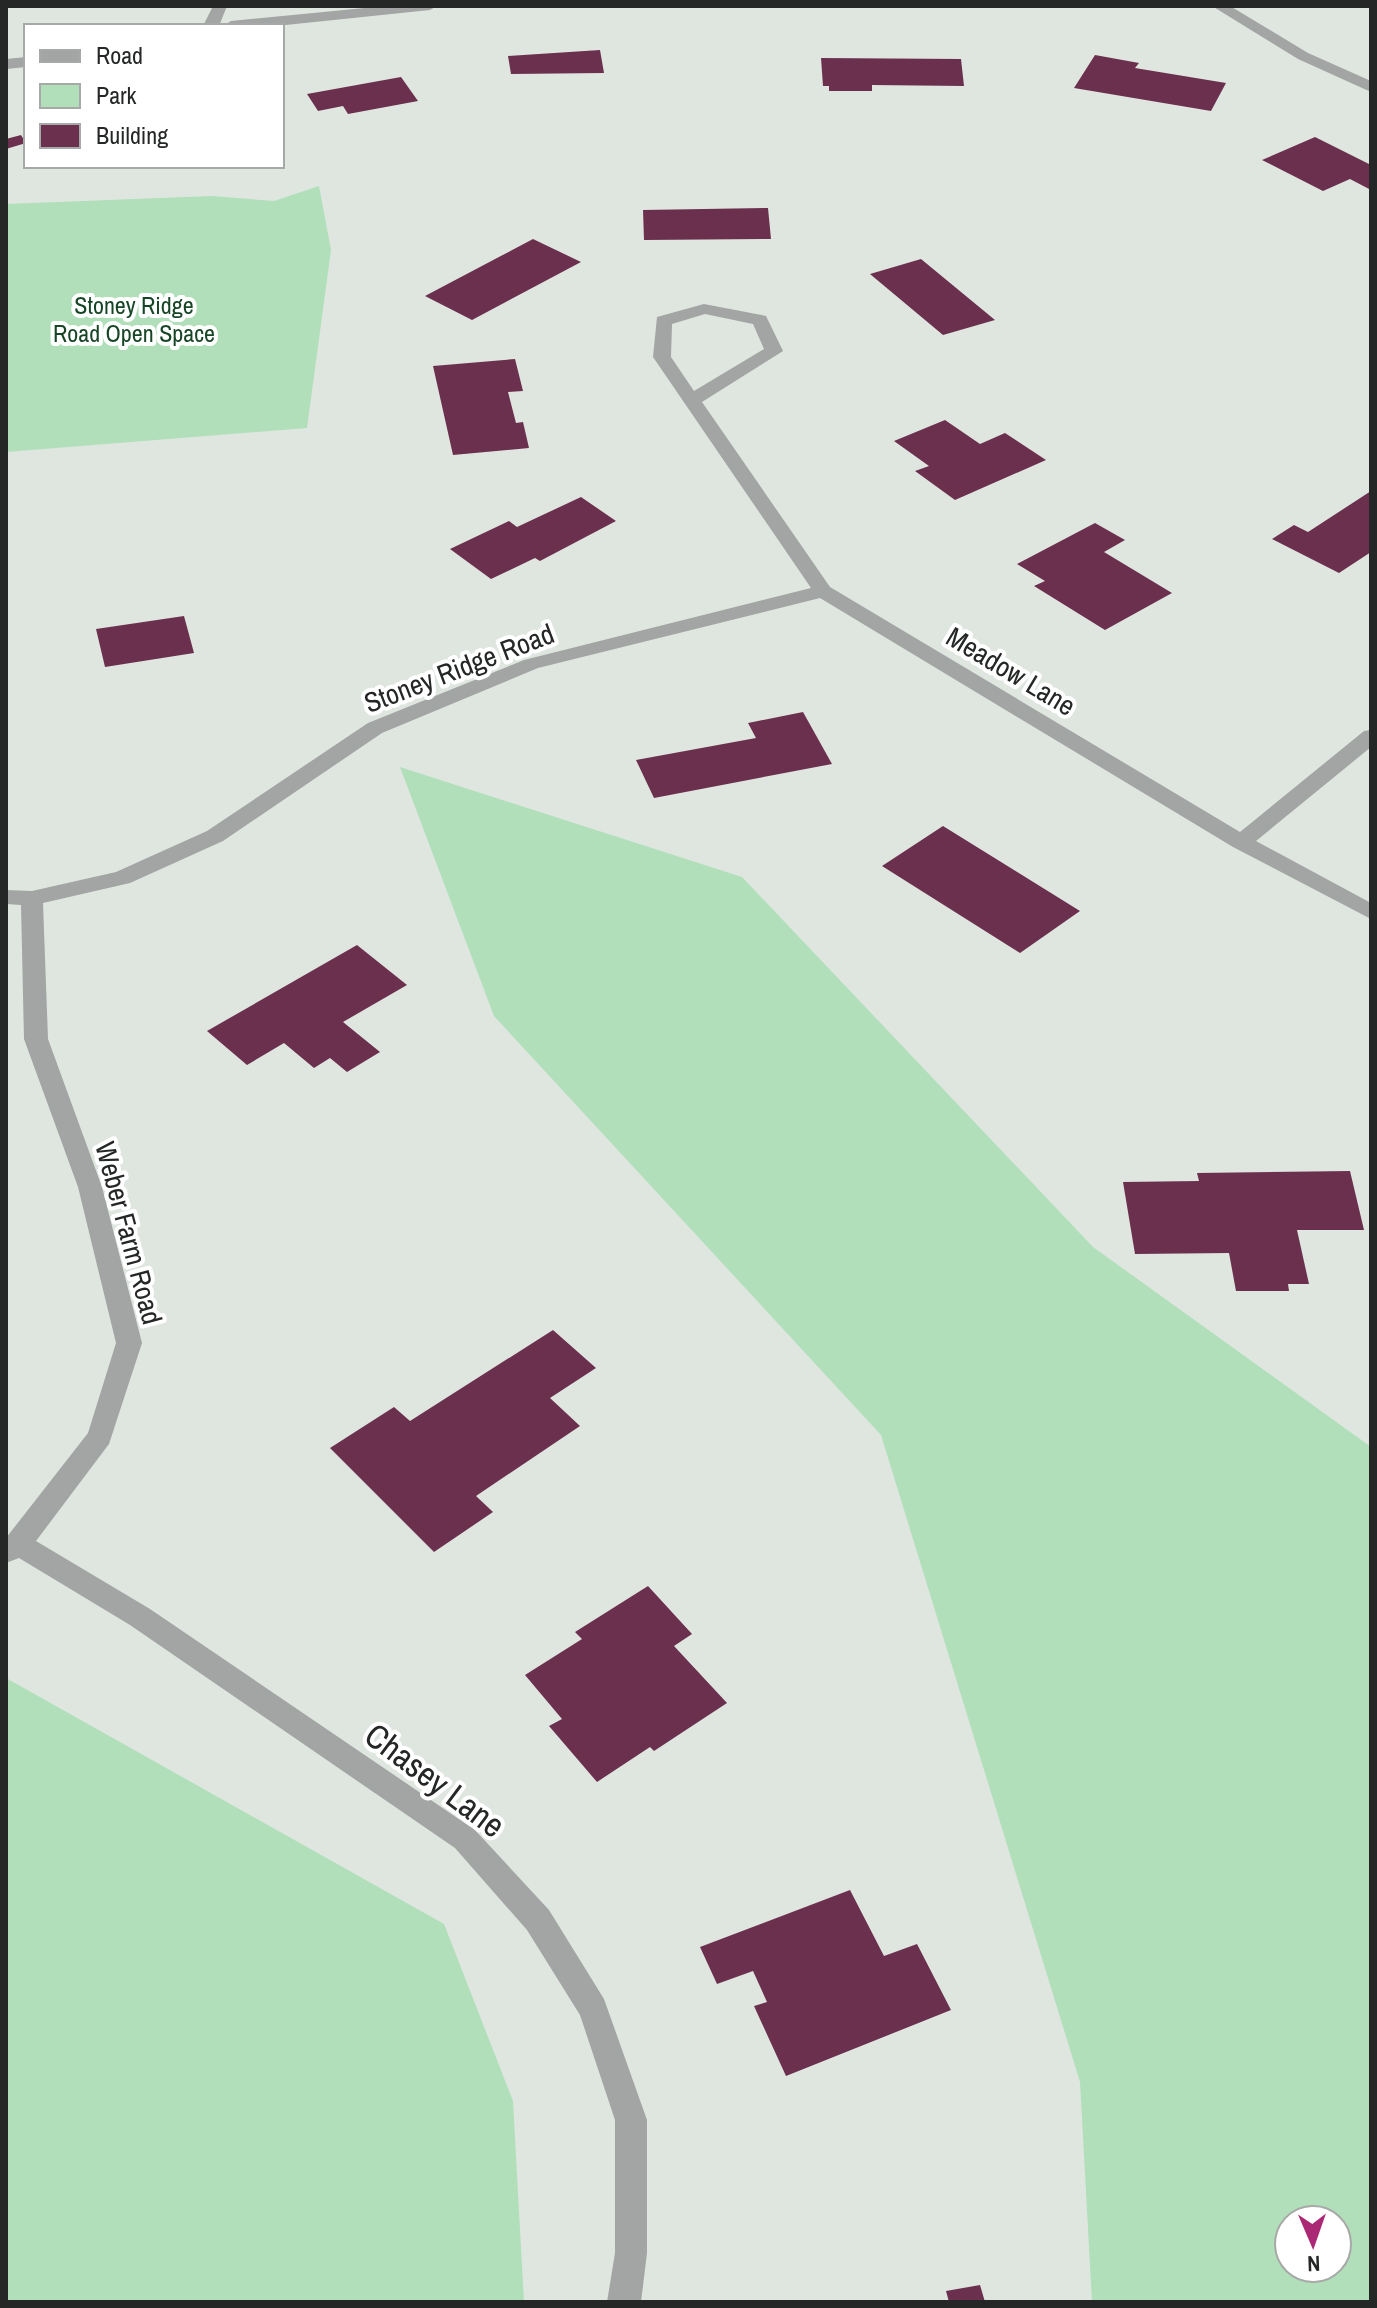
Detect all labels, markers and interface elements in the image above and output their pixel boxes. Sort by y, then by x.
legend [24,24,284,168]
text: Road [96,39,143,71]
text: Park [96,79,137,111]
text: Building [96,119,168,151]
park label: Stoney Ridge Road Open Space [53,289,215,349]
street label: Stoney Ridge Road [359,614,559,722]
street label: Meadow Lane [939,618,1083,724]
street label: Weber Farm Road [86,1138,172,1328]
street label: Chasey Lane [356,1712,514,1848]
north arrow [1273,2204,1353,2284]
text: N [1307,2249,1321,2279]

